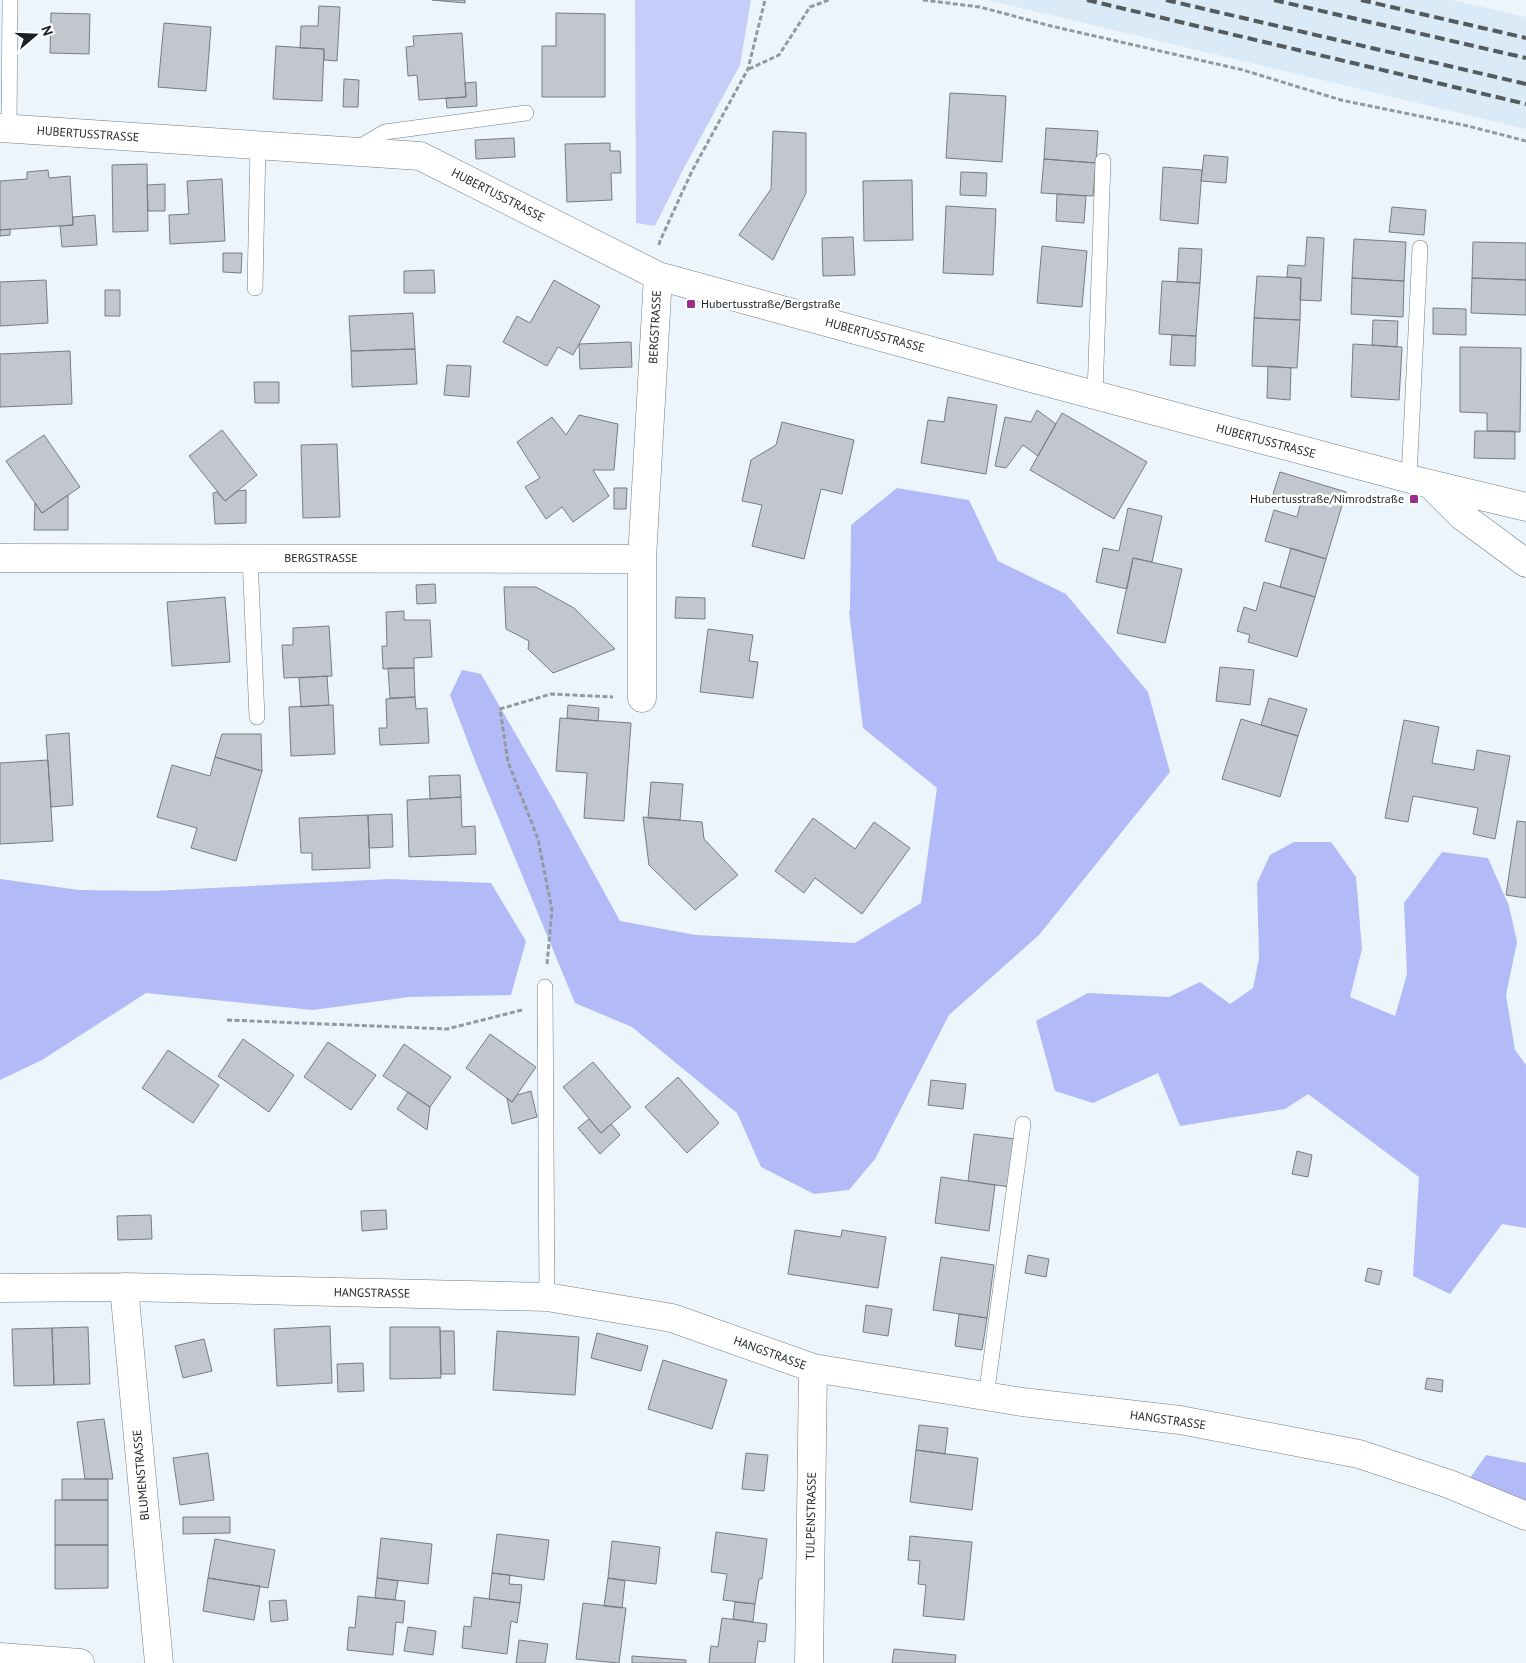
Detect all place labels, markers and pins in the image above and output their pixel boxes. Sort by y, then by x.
place label: Hubertusstraße/Bergstraße [701,296,841,311]
marker: Hubertusstraße/Bergstraße [685,298,697,310]
place label: Hubertusstraße/Nimrodstraße [1250,491,1404,506]
marker: Hubertusstraße/Nimrodstraße [1408,493,1420,505]

